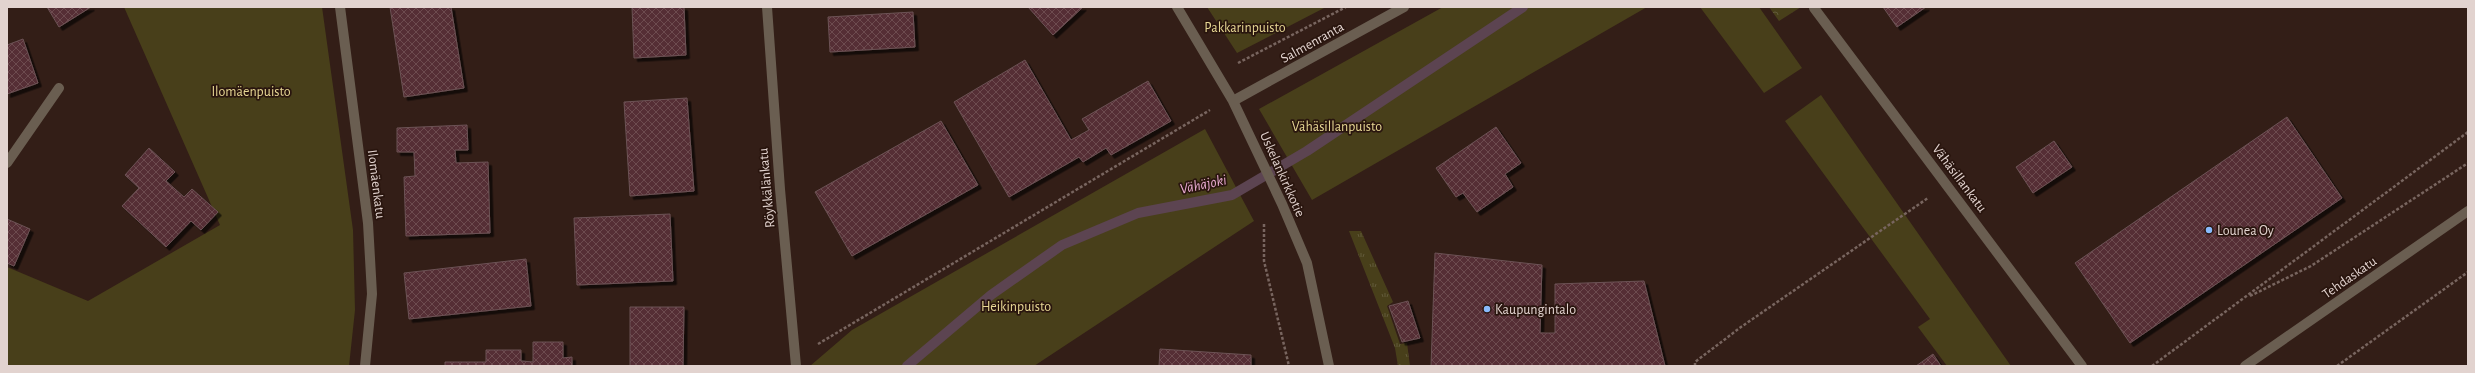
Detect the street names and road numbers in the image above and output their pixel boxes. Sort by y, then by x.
street label: Salmenranta [1279,20,1347,66]
street label: Uskelankirkkotie [1257,130,1307,219]
street label: Vähäsillankatu [1929,142,1989,215]
street label: Röykkälänkatu [757,147,777,228]
street label: Ilomäenkatu [365,149,387,219]
street label: Tehdaskatu [2320,254,2379,302]

